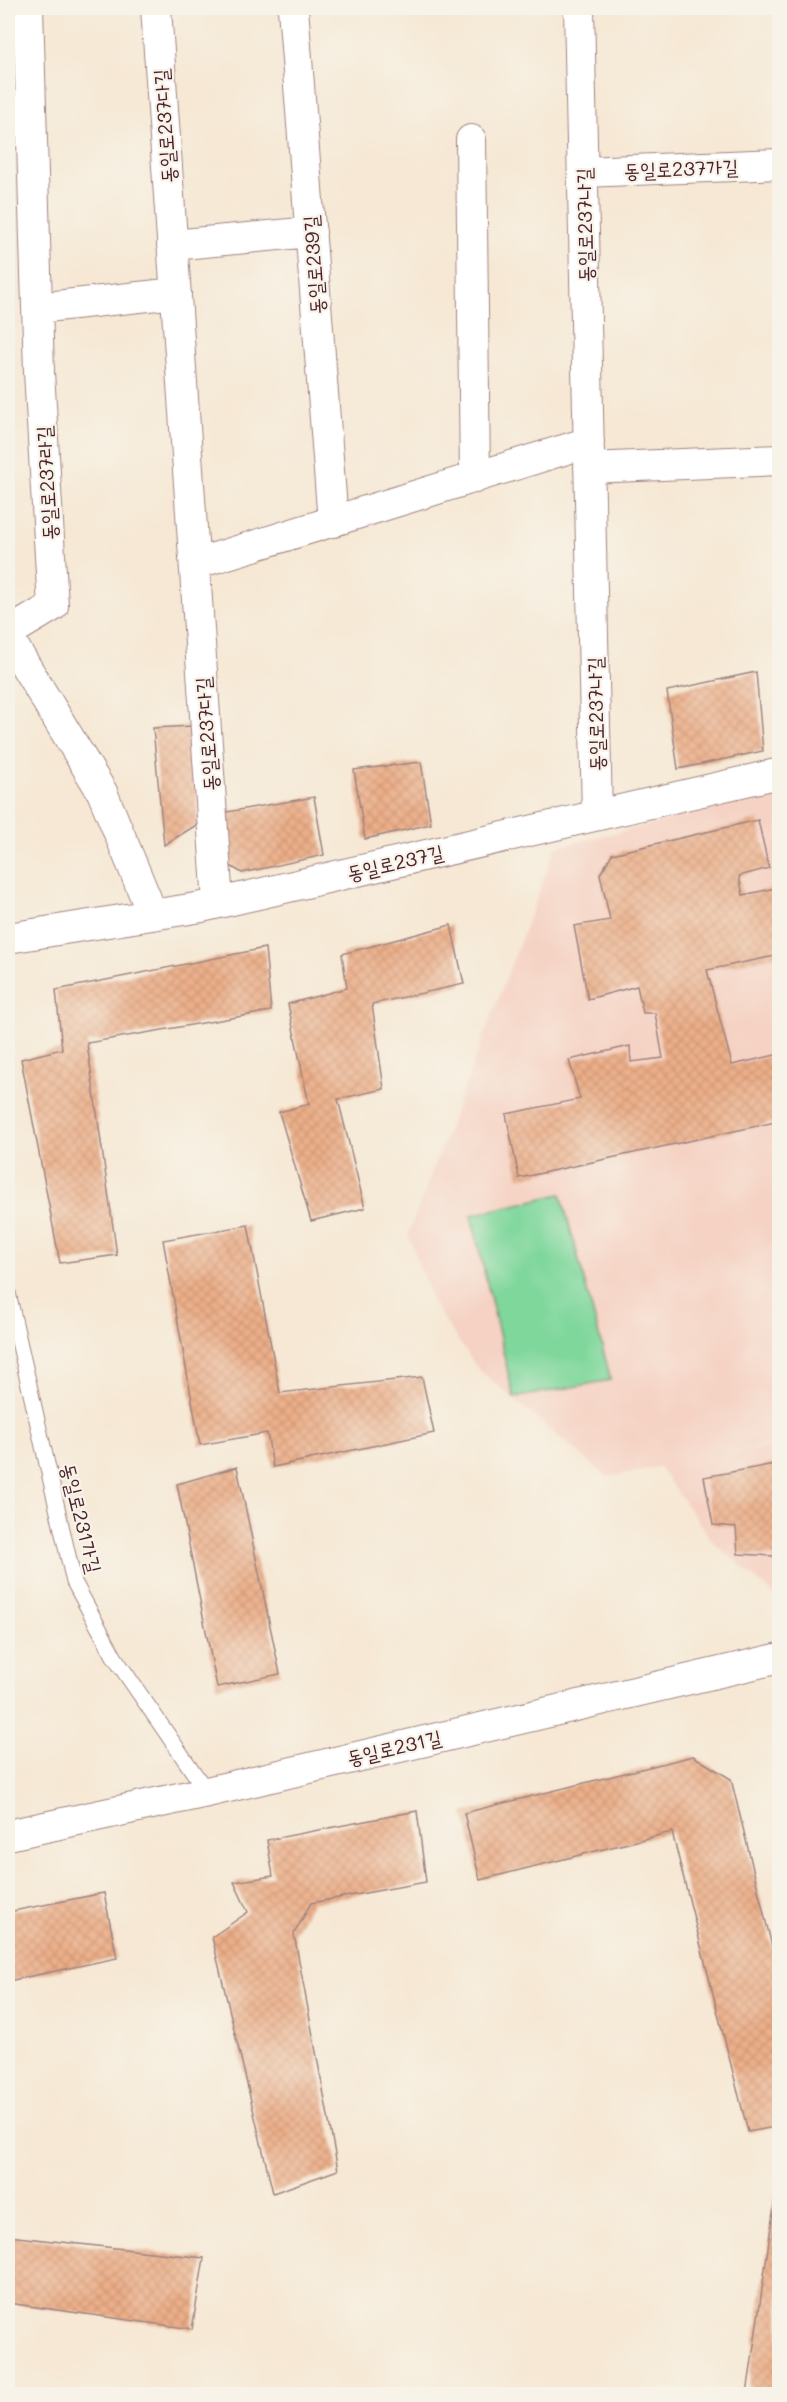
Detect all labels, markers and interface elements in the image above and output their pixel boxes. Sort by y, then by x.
street label: 동일로237다길 [147,68,181,184]
street label: 동일로237가길 [623,153,739,183]
street label: 동일로237나길 [570,168,598,282]
street label: 동일로239길 [297,215,329,315]
street label: 동일로237라길 [30,425,62,541]
street label: 동일로237나길 [581,657,609,771]
street label: 동일로237다길 [189,676,223,792]
street label: 동일로237길 [344,838,446,886]
street label: 동일로231가길 [56,1460,108,1576]
street label: 동일로231길 [344,1724,444,1770]

